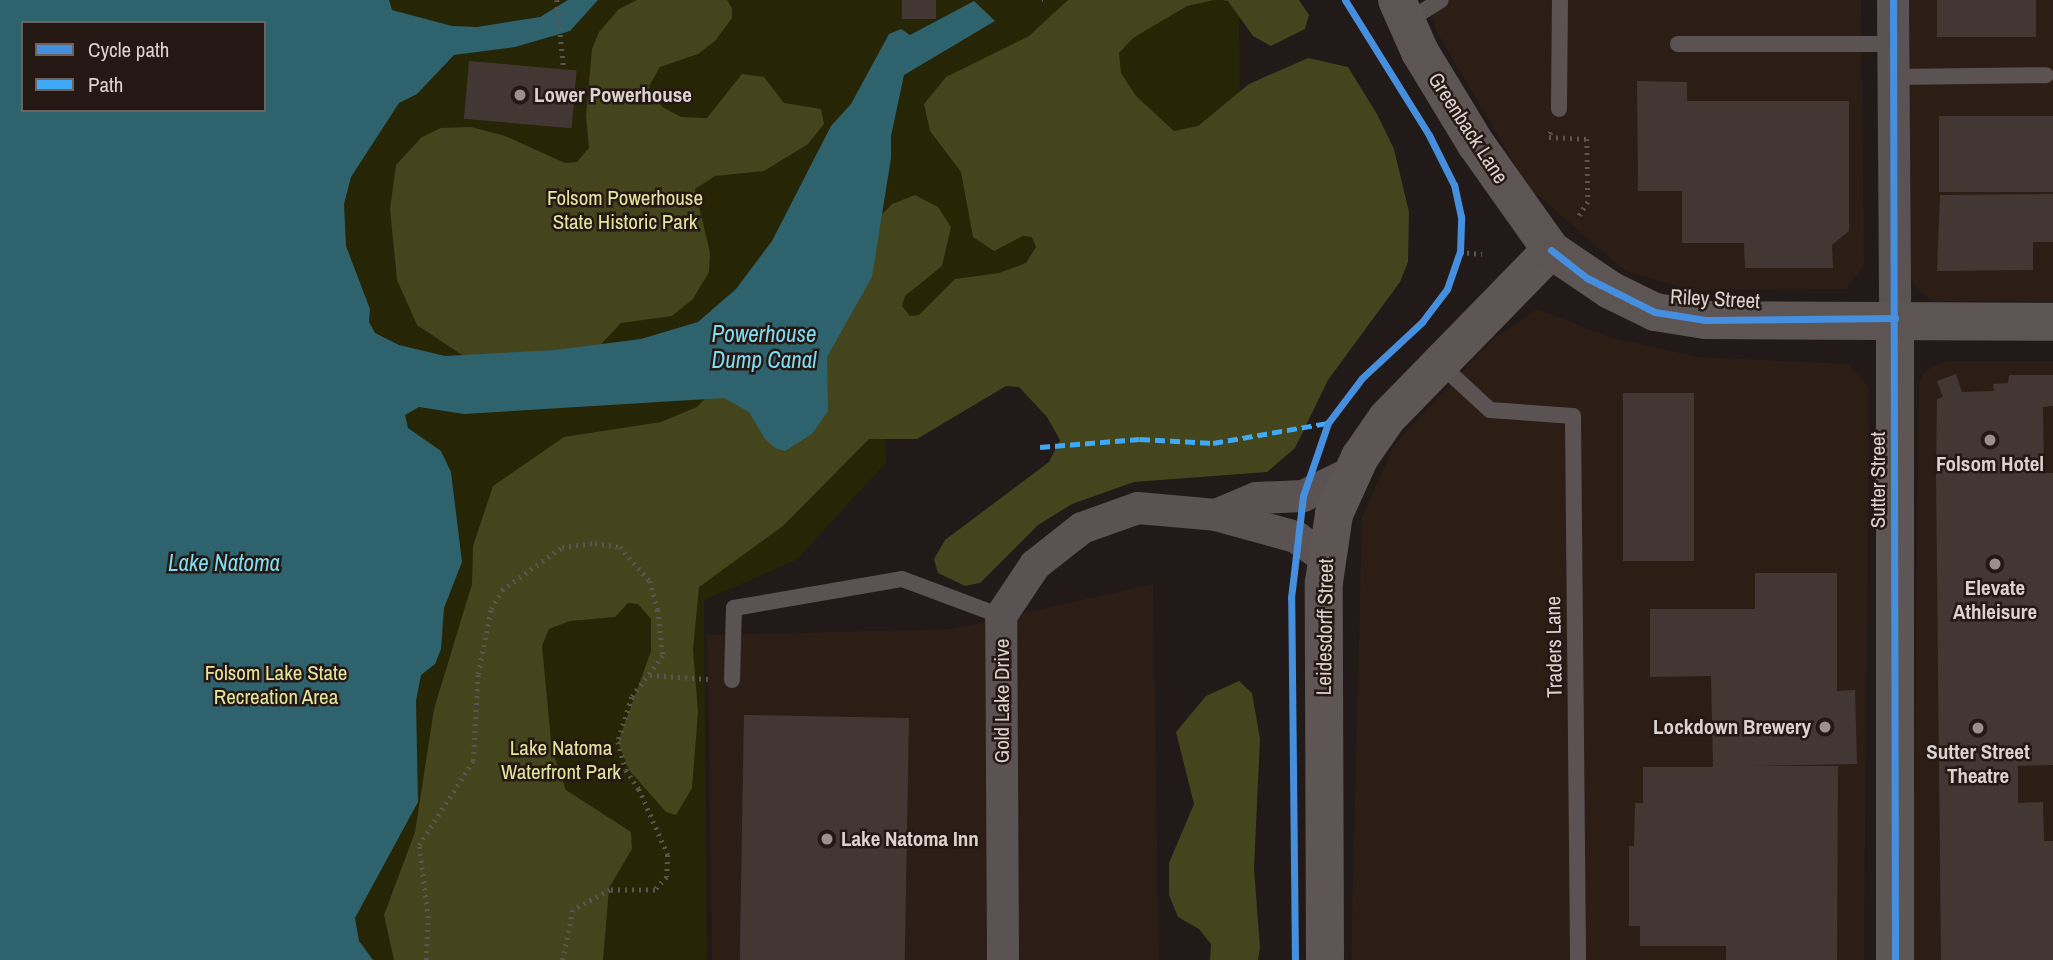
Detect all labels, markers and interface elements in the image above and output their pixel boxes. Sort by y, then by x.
legend [21,21,266,112]
text: Cycle path [88,35,169,64]
street label: Greenback Lane [1423,68,1513,188]
text: Path [88,70,123,99]
place label: Lower Powerhouse [534,82,692,108]
marker: Lower Powerhouse [512,87,528,103]
park label: Folsom Powerhouse State Historic Park [547,185,703,235]
street label: Riley Street [1669,284,1761,314]
water label: Powerhouse Dump Canal [712,320,816,374]
street label: Sutter Street [1865,432,1891,528]
marker: Folsom Hotel [1982,432,1998,448]
place label: Folsom Hotel [1936,451,2044,477]
water label: Lake Natoma [168,549,280,577]
marker: Elevate Athleisure [1987,556,2003,572]
street label: Leidesdorff Street [1311,558,1339,696]
place label: Elevate Athleisure [1953,575,2037,625]
street label: Traders Lane [1541,596,1567,698]
street label: Gold Lake Drive [989,639,1015,763]
park label: Folsom Lake State Recreation Area [205,660,347,710]
place label: Lockdown Brewery [1653,714,1811,740]
marker: Lockdown Brewery [1817,719,1833,735]
marker: Sutter Street Theatre [1970,720,1986,736]
park label: Lake Natoma Waterfront Park [501,735,621,785]
place label: Sutter Street Theatre [1926,739,2030,789]
place label: Lake Natoma Inn [841,826,979,852]
marker: Lake Natoma Inn [819,831,835,847]

